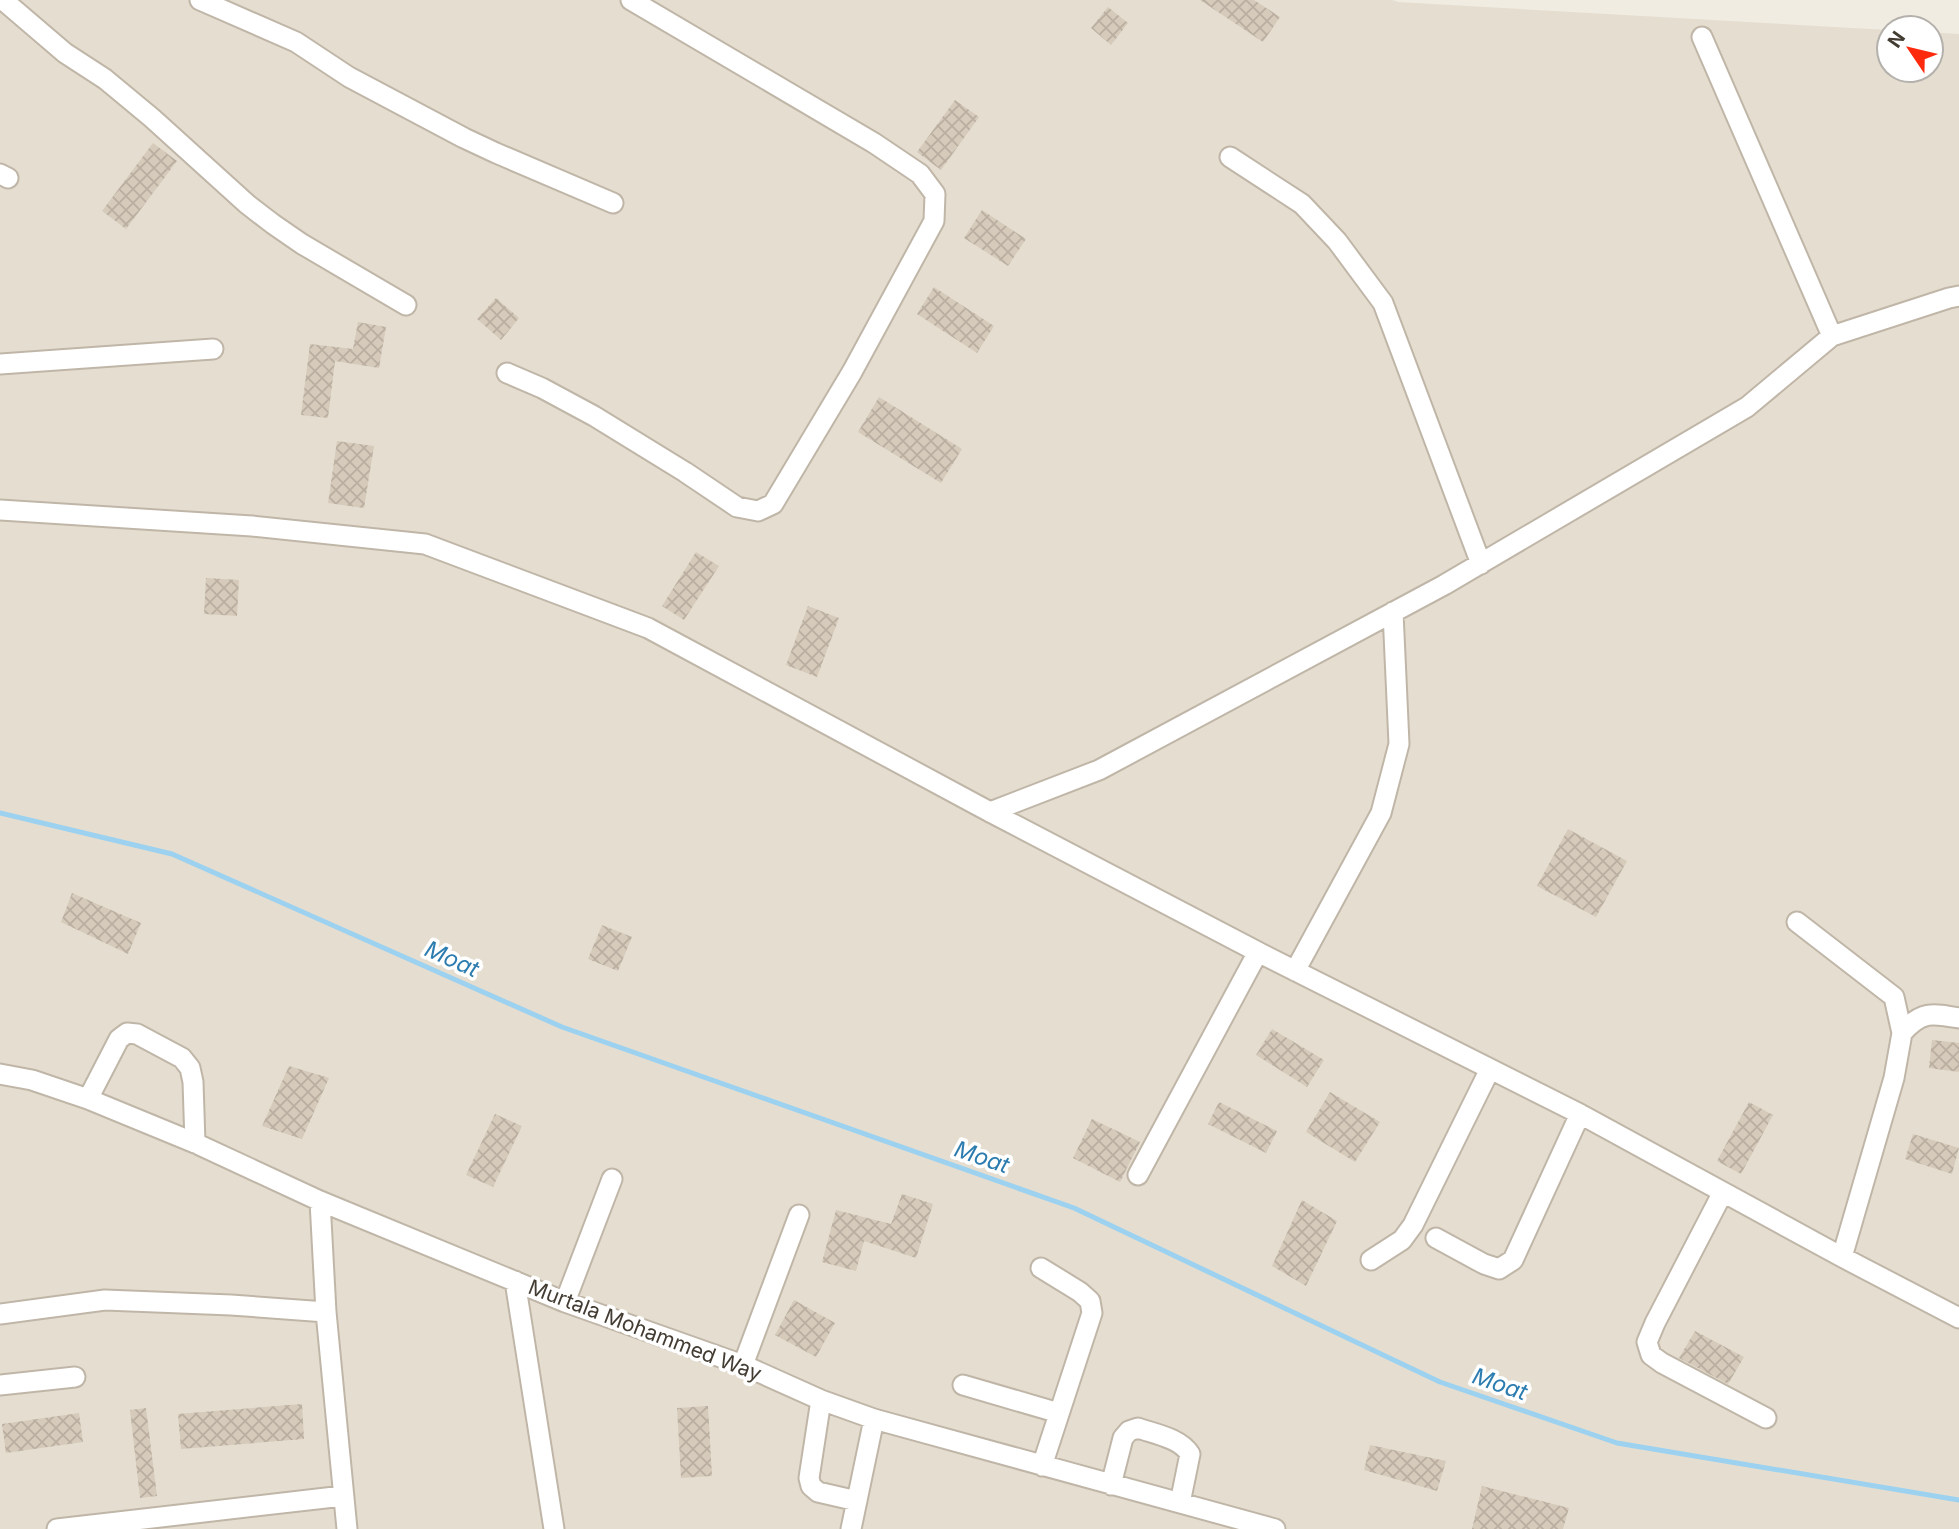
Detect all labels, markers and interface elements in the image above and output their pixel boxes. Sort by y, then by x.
north arrow [1875,14,1945,84]
text: N [1883,27,1910,52]
water label: Moat [421,935,484,983]
water label: Moat [951,1135,1014,1180]
street label: Murtala Mohammed Way [525,1274,765,1386]
water label: Moat [1469,1362,1532,1407]

